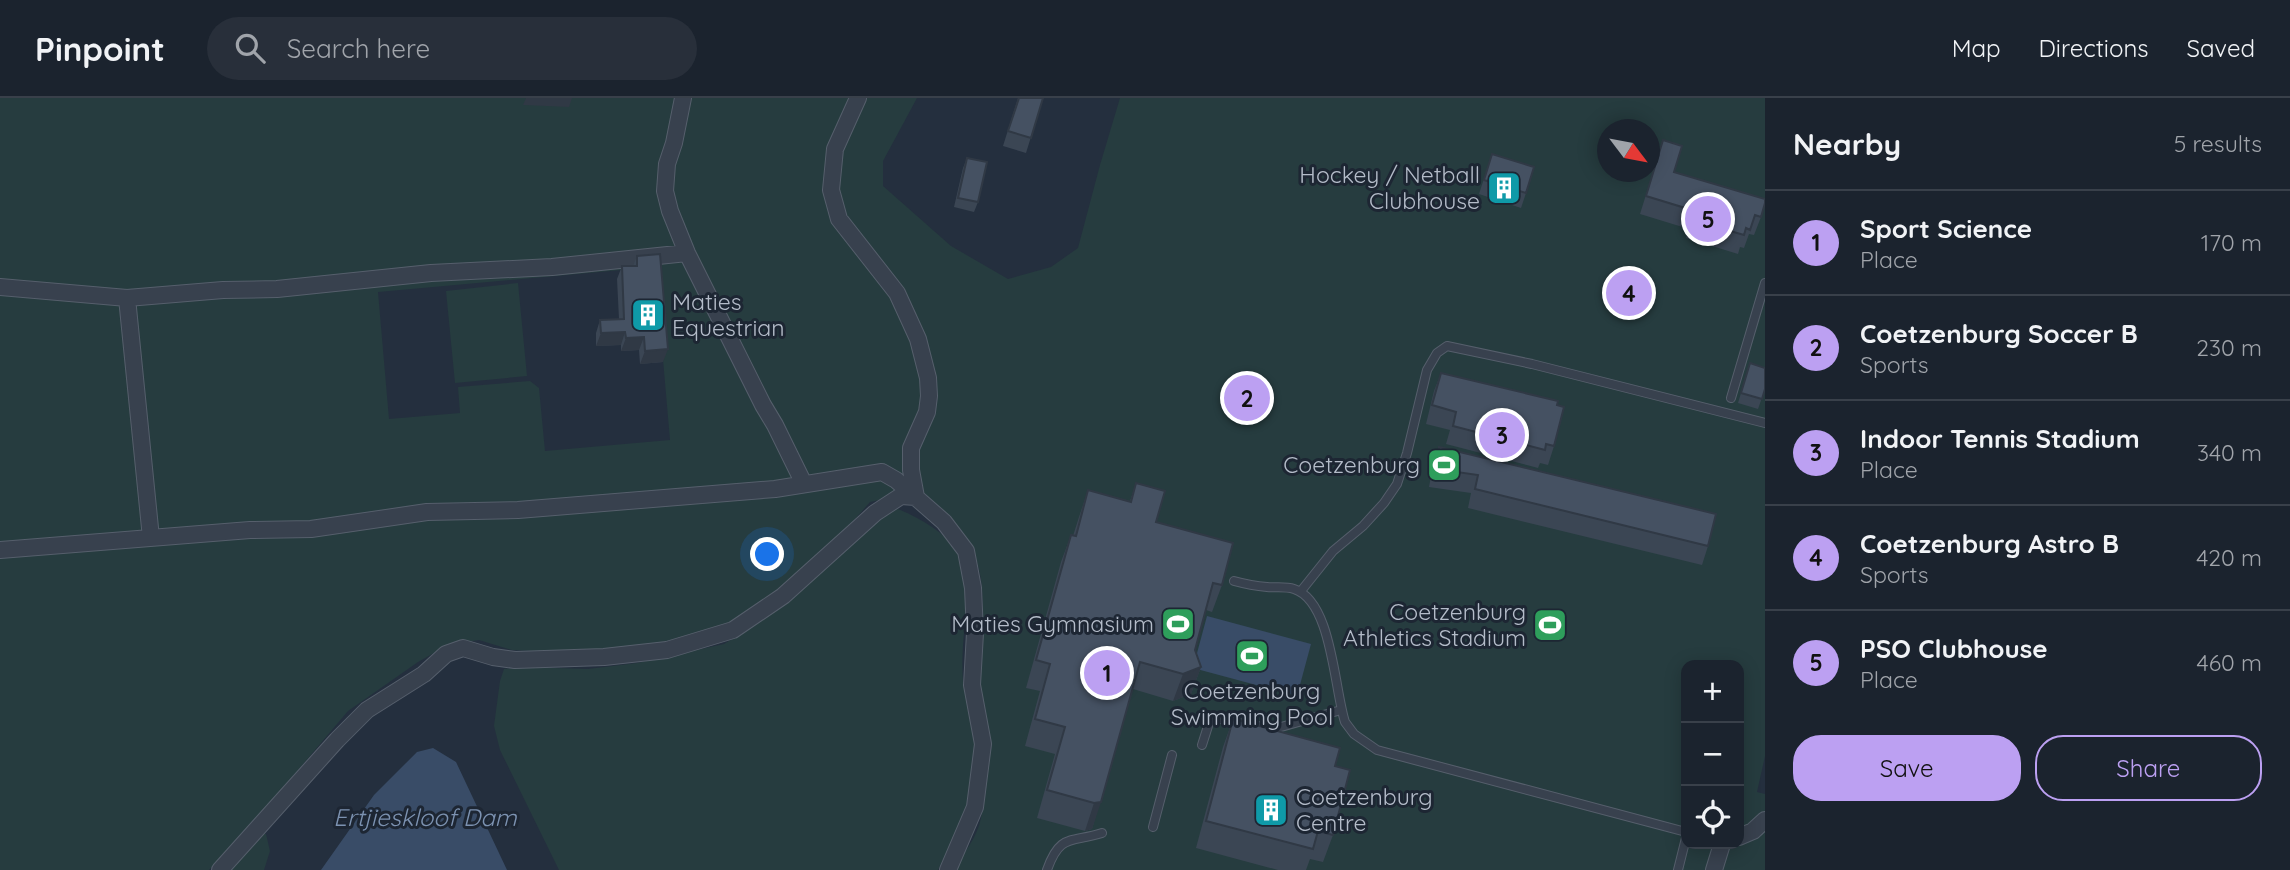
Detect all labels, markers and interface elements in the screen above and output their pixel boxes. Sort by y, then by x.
search box [207,17,697,80]
text: Pinpoint [35,28,165,69]
icon: search [231,29,269,67]
text: Search here [287,32,430,65]
text: Map [1952,33,2001,63]
text: Directions [2039,33,2149,63]
text: Saved [2187,33,2255,63]
north arrow [1597,119,1660,182]
text: Nearby [1793,125,1901,163]
text: 5 results [2174,129,2262,158]
place label: Hockey / Netball Clubhouse [1299,160,1480,215]
building icon: Hockey / Netball Clubhouse [1485,169,1523,207]
pin: 5 [1685,193,1731,245]
text: Sport Science [1860,212,2032,245]
text: 1 [1812,228,1820,257]
text: 170 m [2201,228,2262,257]
text: Place [1860,245,1918,274]
pin: 4 [1606,267,1652,319]
place label: Maties Equestrian [672,287,785,342]
building icon: Maties Equestrian [629,296,667,334]
text: Coetzenburg Soccer B [1860,317,2138,350]
text: 2 [1809,333,1823,362]
text: 230 m [2196,333,2262,362]
text: Sports [1860,350,1929,379]
pin: 2 [1224,372,1270,424]
pin: 3 [1479,409,1525,461]
text: Indoor Tennis Stadium [1860,422,2140,455]
text: 3 [1810,438,1822,467]
text: 340 m [2197,438,2262,467]
sports icon: Coetzenburg [1425,446,1463,484]
place label: Coetzenburg [1283,450,1420,479]
text: Place [1860,455,1918,484]
text: Coetzenburg Astro B [1860,527,2119,560]
your location [750,537,784,571]
text: 4 [1809,543,1823,572]
text: 420 m [2196,543,2262,572]
text: Sports [1860,560,1929,589]
place label: Coetzenburg Athletics Stadium [1343,597,1526,652]
sports icon: Maties Gymnasium [1159,605,1197,643]
sports icon: Coetzenburg Athletics Stadium [1531,606,1569,644]
place label: Maties Gymnasium [951,609,1154,638]
text: PSO Clubhouse [1860,632,2048,665]
sports icon: Coetzenburg Swimming Pool [1233,637,1271,675]
pin: 1 [1084,647,1130,699]
text: 5 [1809,648,1823,677]
text: 460 m [2197,648,2262,677]
map controls [1681,660,1744,849]
button: + [1681,660,1744,723]
text: Place [1860,665,1918,694]
place label: Coetzenburg Swimming Pool [1171,676,1333,731]
button: − [1681,723,1744,786]
button: Save [1793,735,2021,801]
button: Share [2035,735,2262,801]
place label: Coetzenburg Centre [1296,782,1433,837]
button: locate [1681,786,1744,849]
building icon: Coetzenburg Centre [1252,791,1290,829]
water label: Ertjieskloof Dam [333,802,518,832]

